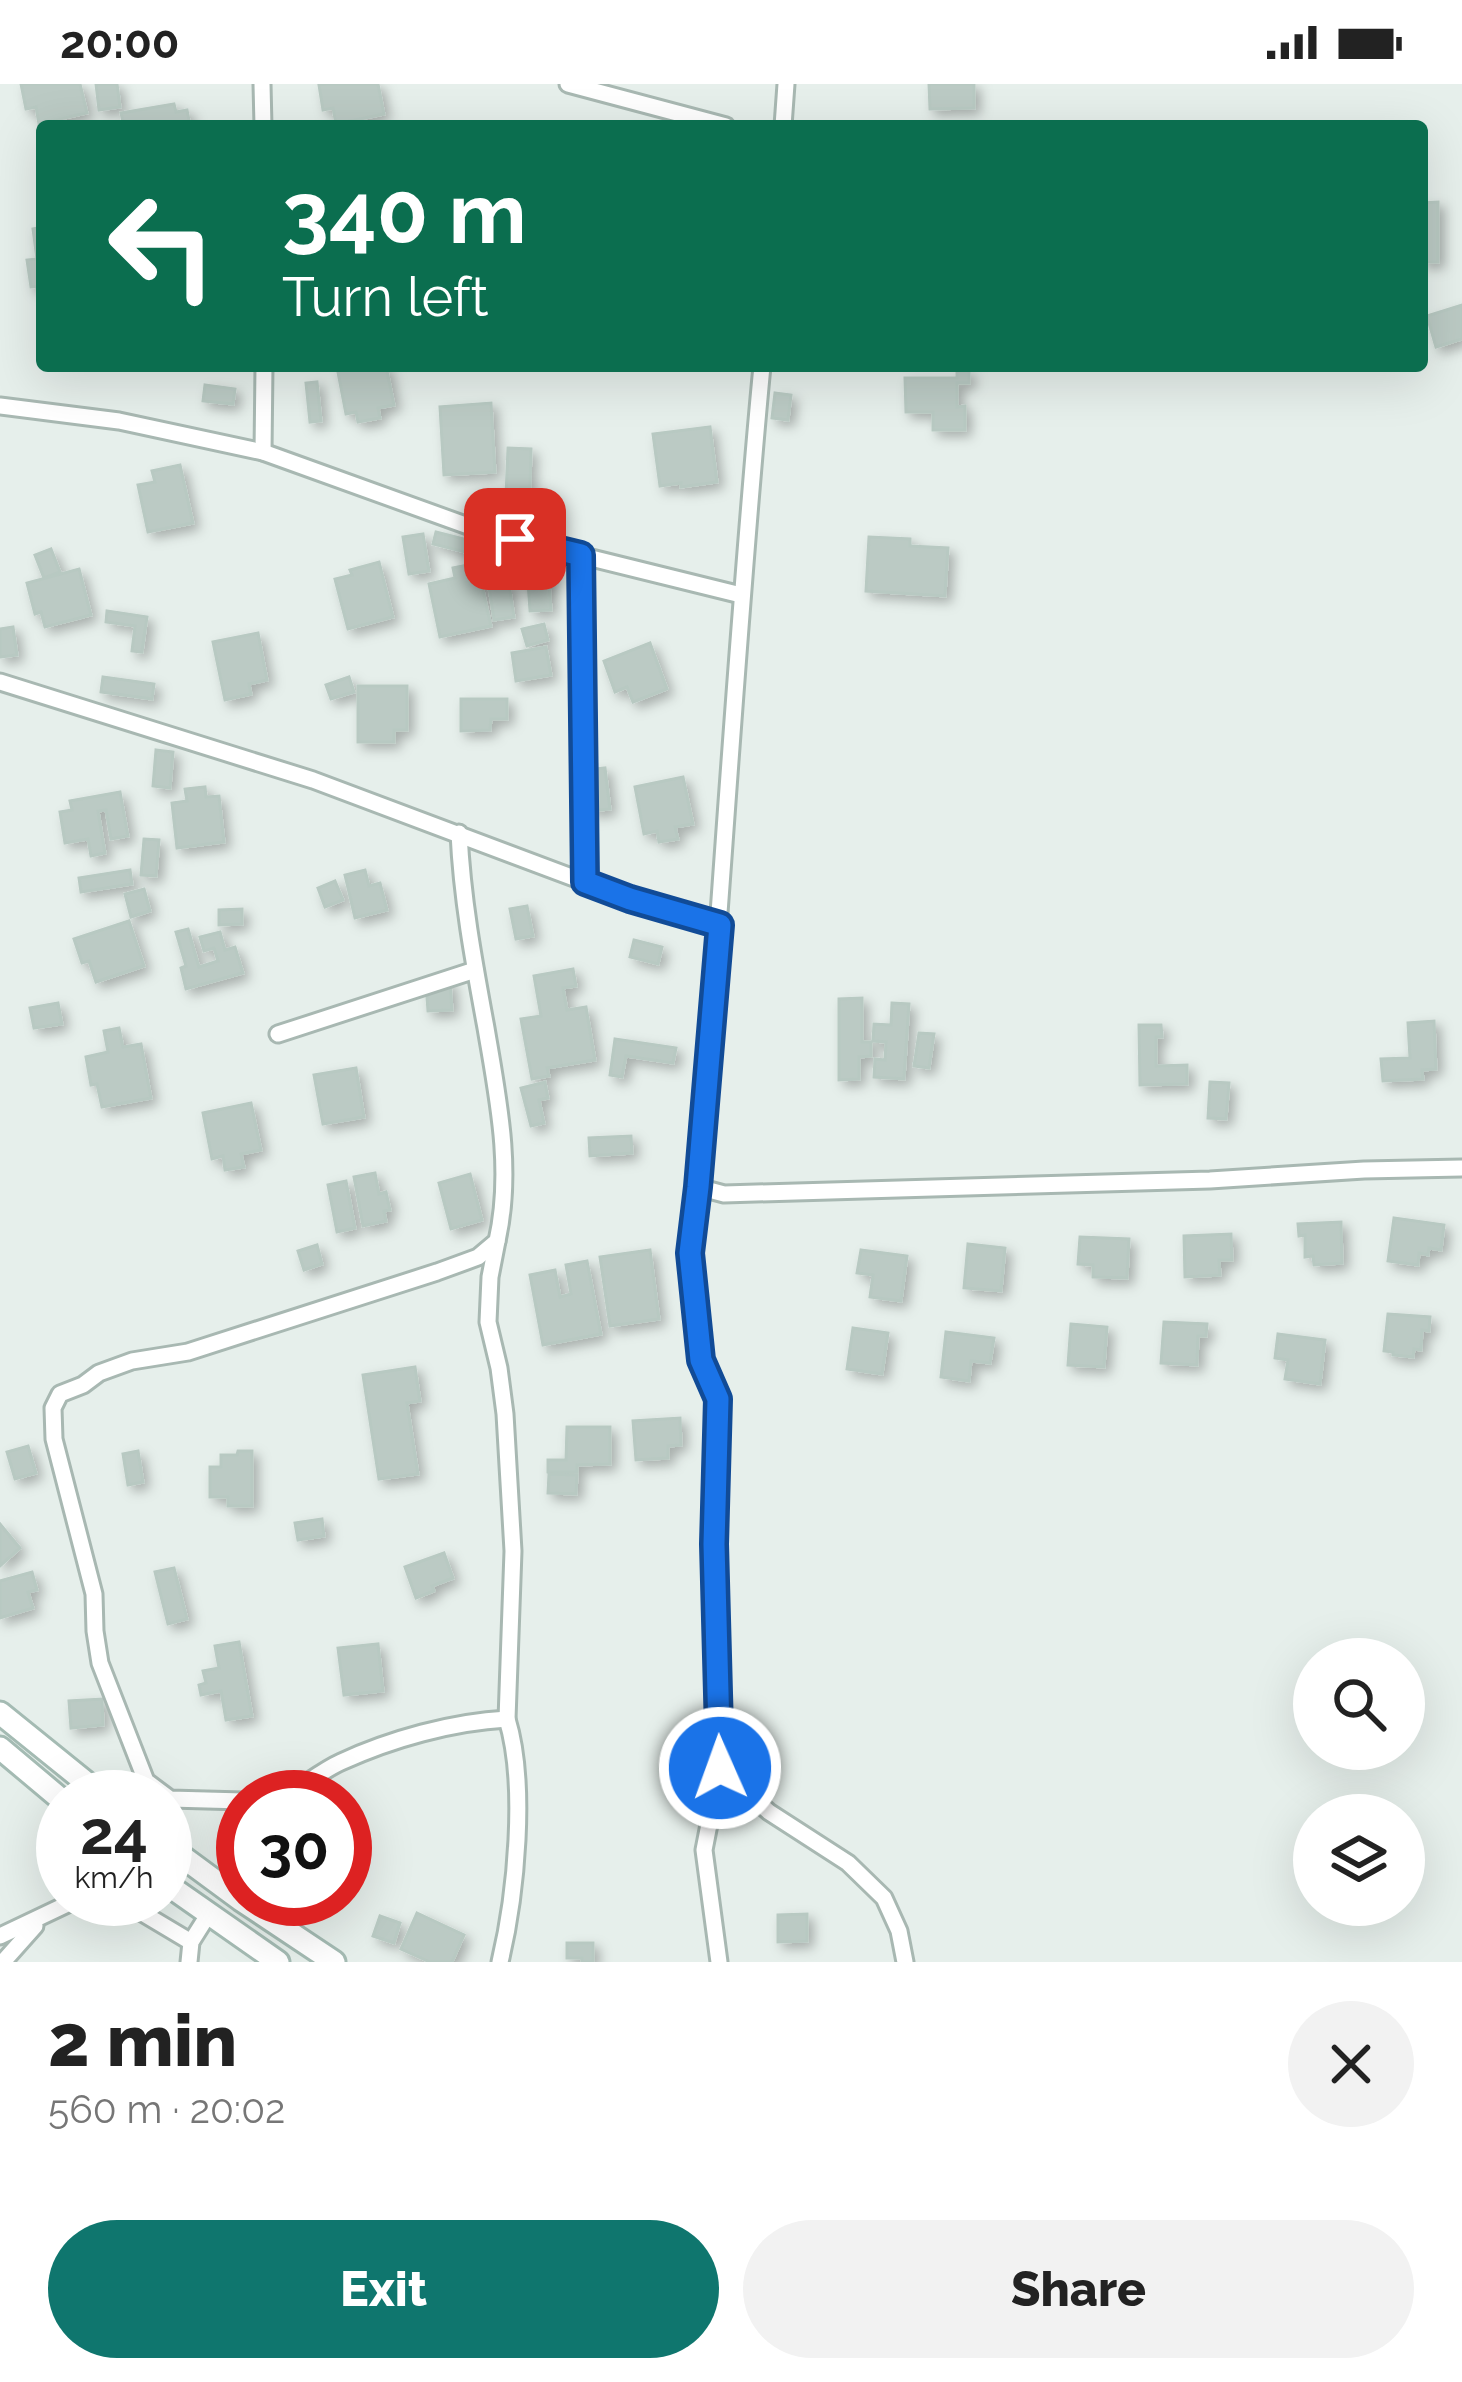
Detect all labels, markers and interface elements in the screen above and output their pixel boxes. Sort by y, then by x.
text: 20:00 [60,16,179,69]
text: 340 m [282,164,527,263]
icon: left [84,168,240,324]
text: Turn left [282,265,489,329]
pin [464,488,566,590]
icon: arrive [482,506,548,572]
map controls [1293,1638,1425,1926]
button: search [1293,1638,1425,1770]
position arrow [657,1705,783,1831]
speed limit sign: 30 [216,1770,372,1926]
button: layers [1293,1794,1425,1926]
text: 24 [80,1798,148,1868]
text: km/h [74,1860,154,1895]
text: 2 min [48,1998,237,2083]
button: close [1288,2001,1414,2127]
text: 560 m · 20:02 [48,2086,285,2132]
button: Exit [48,2220,719,2358]
button: Share [743,2220,1414,2358]

